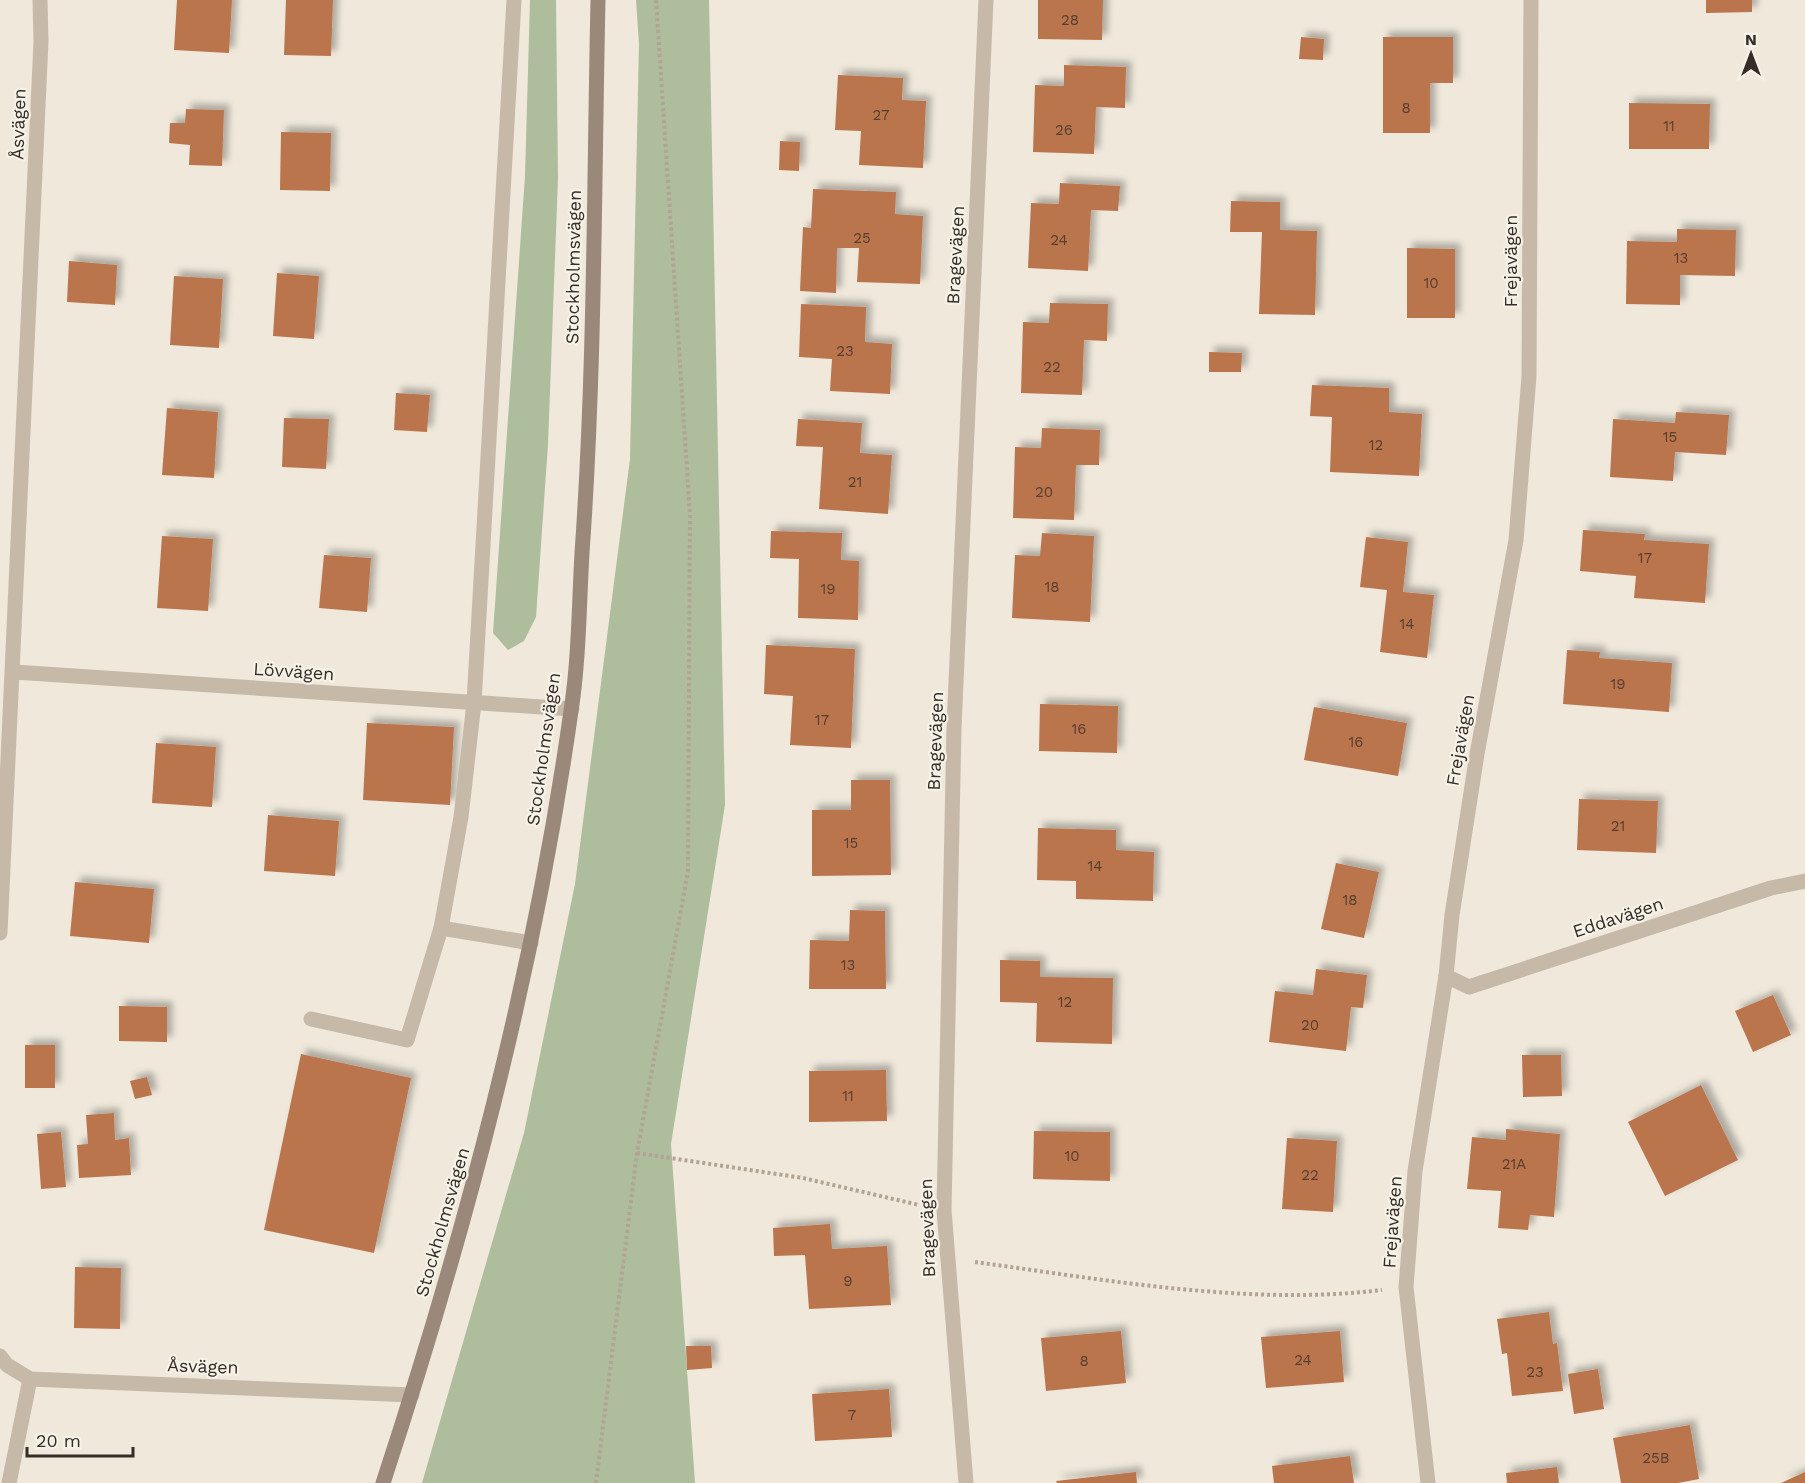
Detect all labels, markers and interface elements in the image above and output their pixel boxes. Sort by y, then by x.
house number: 28 [1061,11,1079,29]
north arrow [1721,24,1781,84]
text: N [1745,30,1757,49]
street label: Åsvägen [6,88,30,160]
house number: 8 [1401,99,1411,117]
house number: 27 [873,106,889,124]
house number: 11 [1663,117,1675,135]
house number: 26 [1055,121,1073,139]
street label: Stockholmsvägen [561,190,585,344]
street label: Bragevägen [942,205,968,305]
street label: Frejavägen [1500,215,1521,307]
house number: 25 [853,229,871,247]
house number: 24 [1050,231,1068,249]
house number: 13 [1674,249,1688,267]
house number: 10 [1423,274,1439,292]
house number: 23 [836,342,854,360]
house number: 22 [1043,358,1061,376]
house number: 15 [1663,428,1677,446]
house number: 12 [1369,436,1383,454]
house number: 21 [848,473,862,491]
house number: 20 [1035,483,1053,501]
house number: 17 [1638,549,1652,567]
house number: 18 [1044,578,1060,596]
house number: 19 [820,580,836,598]
house number: 14 [1399,615,1415,633]
street label: Lövvägen [253,658,335,684]
street label: Stockholmsvägen [522,671,564,827]
house number: 19 [1610,675,1626,693]
street label: Bragevägen [923,691,947,791]
street label: Frejavägen [1442,692,1478,788]
house number: 17 [815,711,829,729]
house number: 16 [1072,720,1086,738]
house number: 16 [1349,733,1363,751]
house number: 21 [1611,817,1625,835]
house number: 15 [844,834,858,852]
house number: 14 [1087,857,1103,875]
house number: 18 [1342,891,1358,909]
street label: Eddavägen [1570,892,1666,942]
house number: 13 [841,956,855,974]
house number: 12 [1058,993,1072,1011]
house number: 20 [1301,1016,1319,1034]
house number: 11 [842,1087,854,1105]
street label: Stockholmsvägen [411,1145,473,1299]
house number: 10 [1064,1147,1080,1165]
house number: 21A [1502,1155,1526,1173]
house number: 22 [1301,1166,1319,1184]
street label: Frejavägen [1378,1175,1406,1269]
street label: Bragevägen [915,1178,939,1278]
house number: 9 [843,1272,853,1290]
house number: 24 [1294,1351,1312,1369]
house number: 8 [1079,1352,1089,1370]
street label: Åsvägen [167,1354,239,1378]
house number: 23 [1526,1363,1544,1381]
house number: 7 [848,1406,856,1424]
scale bar [27,1420,134,1458]
text: 20 m [36,1430,81,1451]
house number: 25B [1642,1449,1670,1467]

